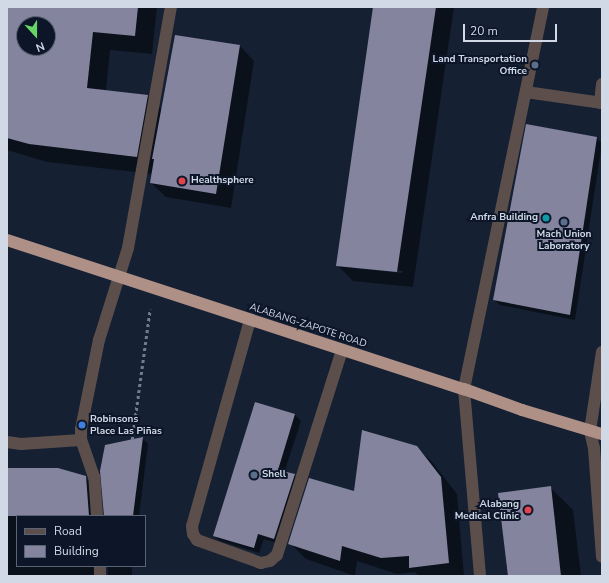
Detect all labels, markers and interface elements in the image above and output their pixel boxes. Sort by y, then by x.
north arrow [16,16,56,56]
scale bar [465,16,559,42]
text: 20 m [470,23,498,39]
text: N [34,38,47,55]
place label: Land Transportation Office [433,53,527,76]
marker: Land Transportation Office [530,60,540,70]
marker: Healthsphere [176,175,188,187]
place label: Healthsphere [191,175,254,187]
place label: Anfra Building [470,212,538,224]
marker: Anfra Building [541,213,551,223]
marker: Mach Union Laboratory [559,217,569,227]
place label: Mach Union Laboratory [537,228,591,252]
street label: ALABANG-ZAPOTE ROAD [248,301,368,351]
place label: Robinsons Place Las Piñas [90,413,162,436]
marker: Robinsons Place Las Piñas [77,420,87,430]
place label: Shell [262,469,286,481]
marker: Shell [249,470,259,480]
place label: Alabang Medical Clinic [455,498,519,522]
marker: Alabang Medical Clinic [522,504,534,516]
legend [16,515,146,567]
text: Road [54,523,82,539]
text: Building [54,543,99,559]

